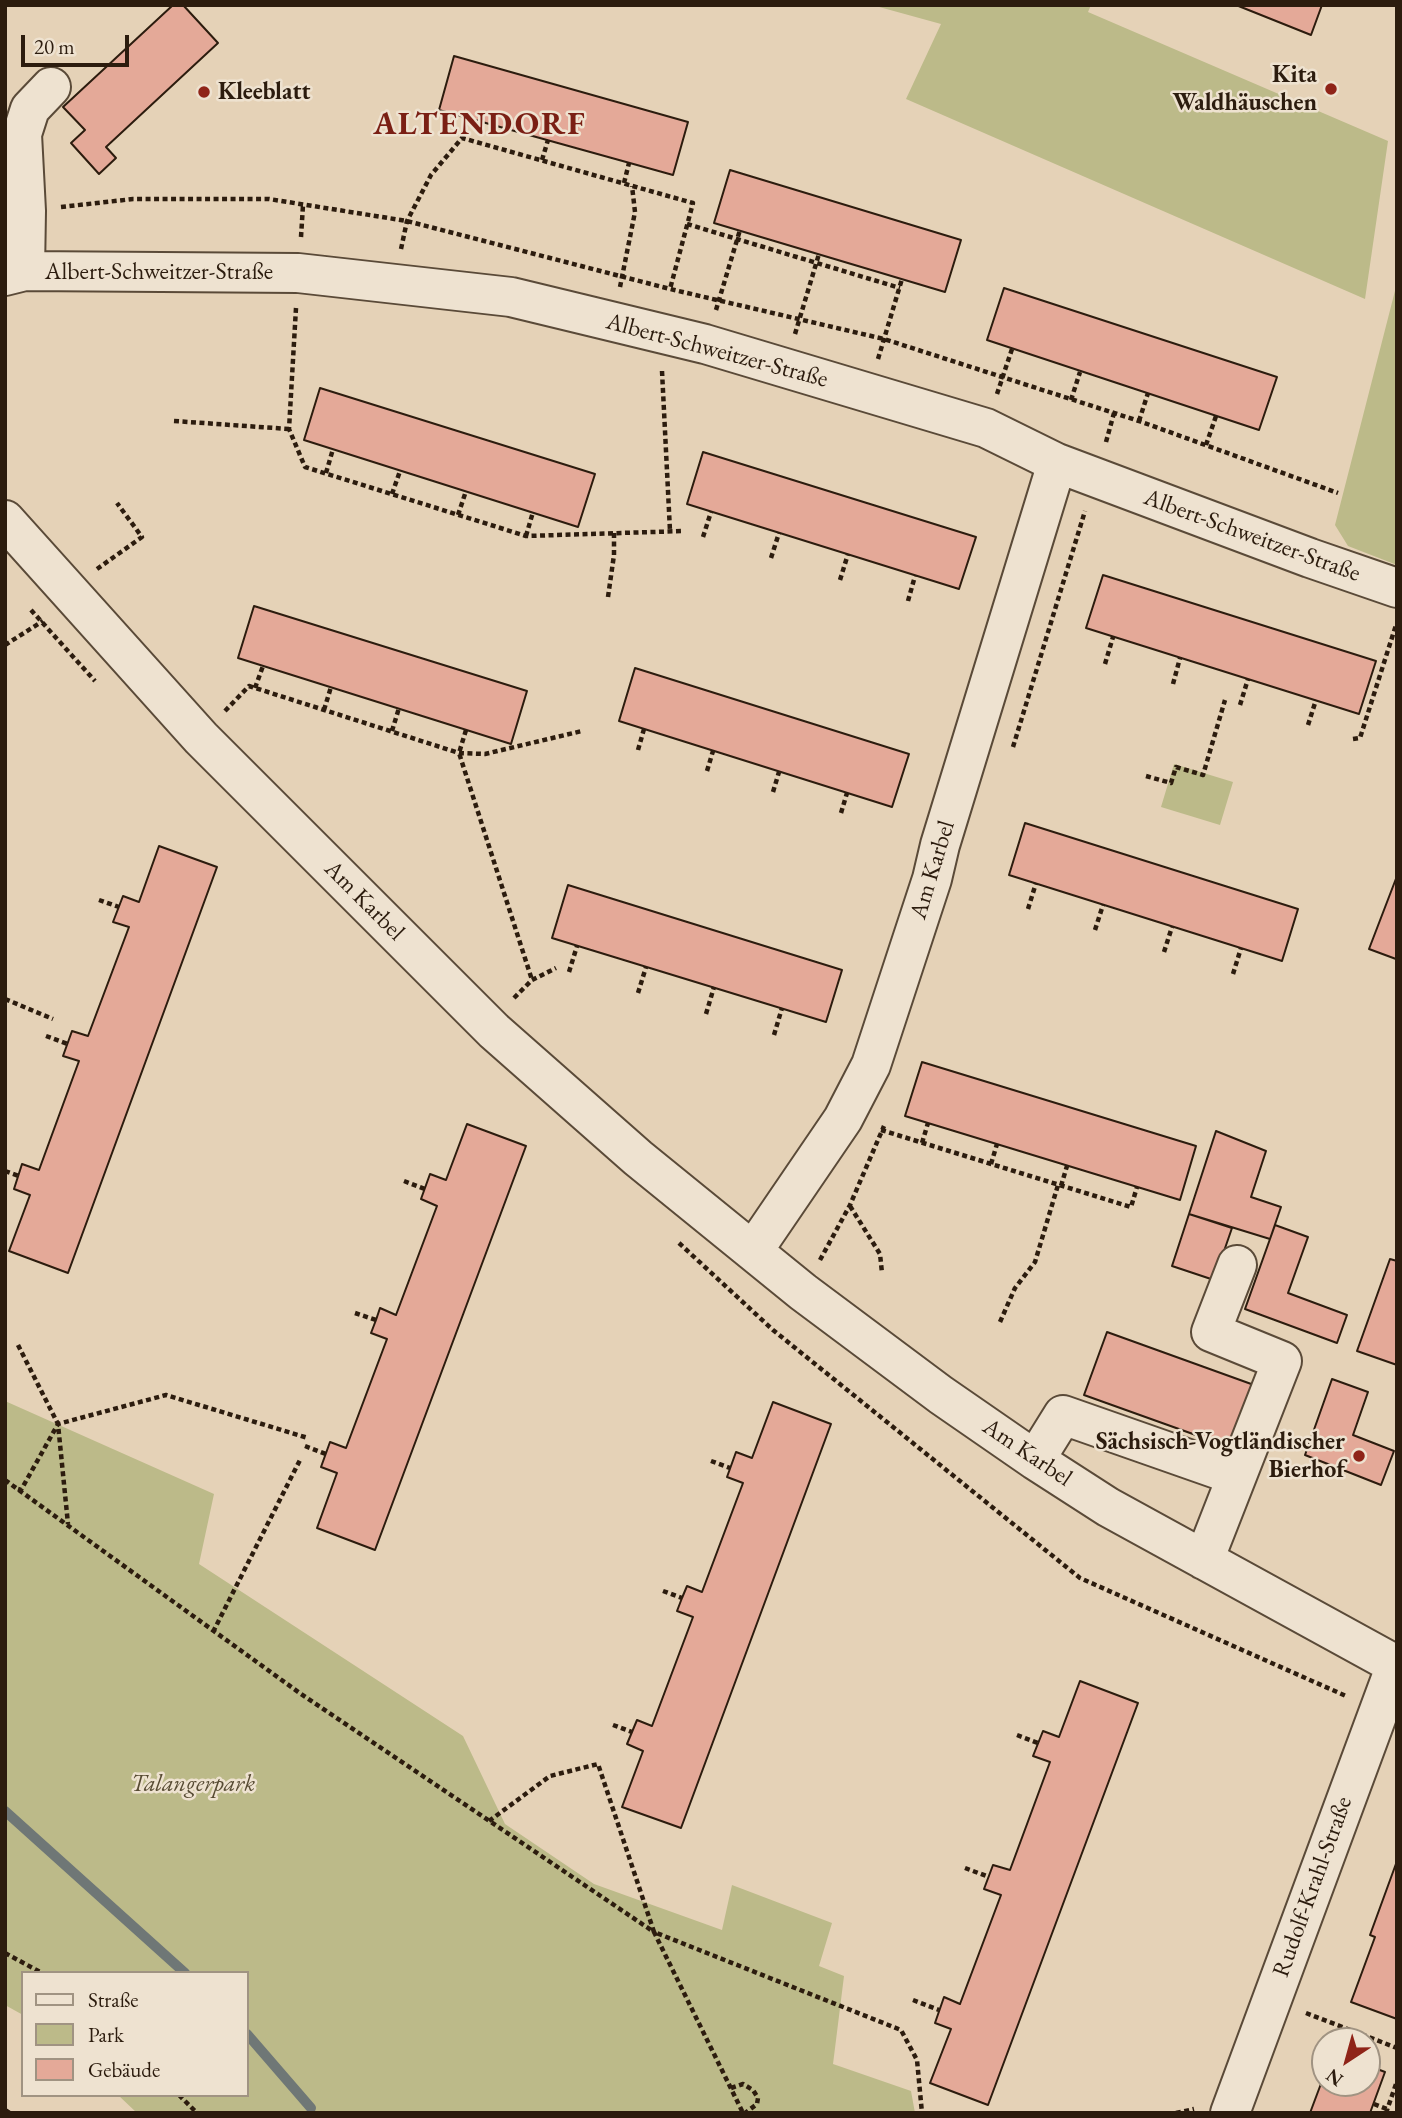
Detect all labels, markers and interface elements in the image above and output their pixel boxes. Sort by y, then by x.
scale bar [24,21,133,65]
text: 20 m [34,33,75,60]
place label: Kita Waldhäuschen [1172,61,1317,117]
place label: Kleeblatt [218,78,310,106]
marker: Kita Waldhäuschen [1323,81,1339,97]
marker: Kleeblatt [196,84,212,100]
district label: ALTENDORF [374,106,586,144]
street label: Albert-Schweitzer-Straße [45,258,273,286]
street label: Albert-Schweitzer-Straße [603,308,831,394]
street label: Albert-Schweitzer-Straße [1140,483,1364,589]
street label: Am Karbel [904,817,962,923]
street label: Am Karbel [318,855,410,947]
street label: Am Karbel [977,1413,1077,1493]
place label: Sächsisch-Vogtländischer Bierhof [1096,1428,1345,1484]
marker: Sächsisch-Vogtländischer Bierhof [1351,1448,1367,1464]
park label: Talangerpark [131,1770,255,1798]
street label: Rudolf-Krahl-Straße [1267,1793,1359,1981]
legend [21,1971,248,2097]
text: Straße [88,1986,139,2013]
text: Park [88,2021,124,2048]
north arrow [1311,2027,1381,2097]
text: Gebäude [88,2056,160,2083]
text: N [1321,2063,1348,2092]

